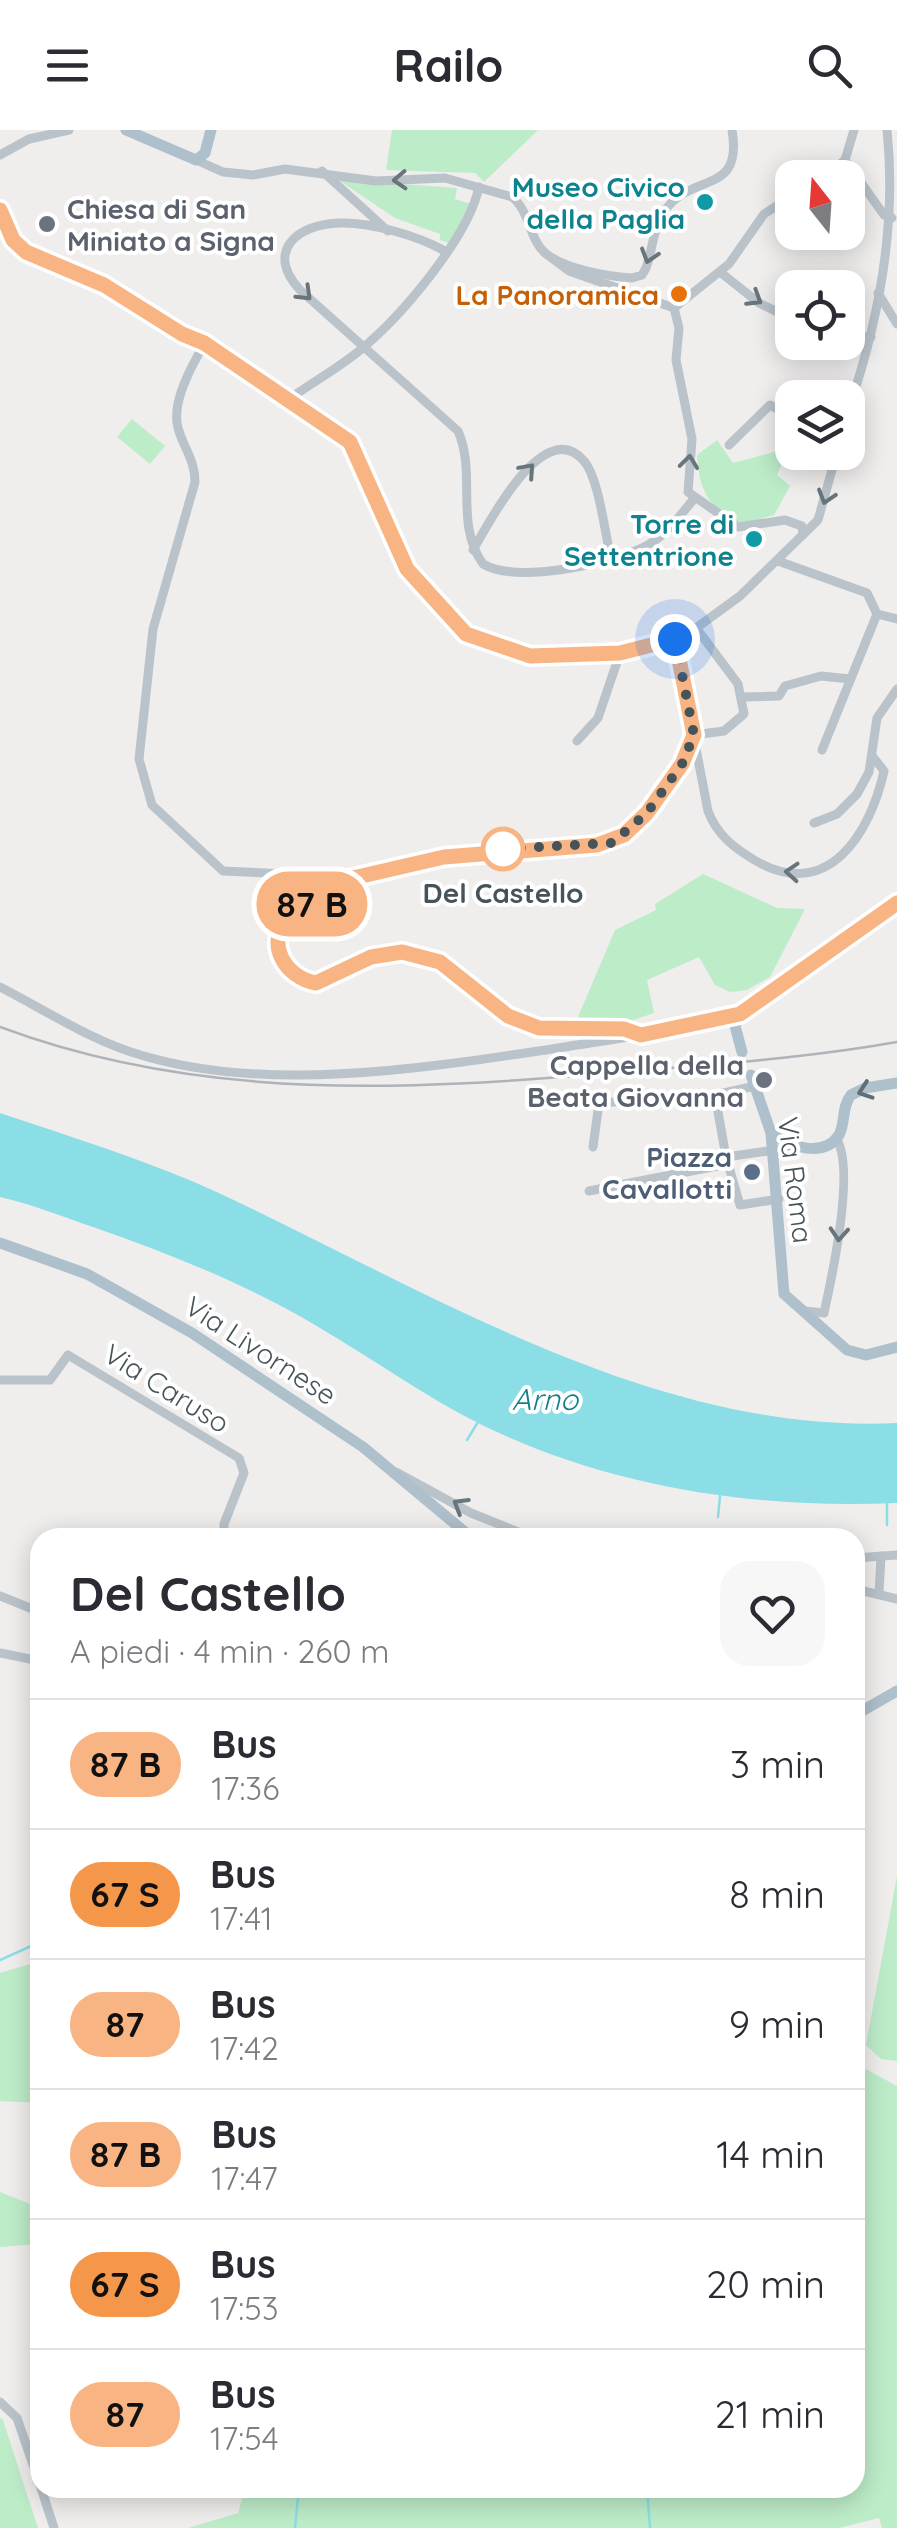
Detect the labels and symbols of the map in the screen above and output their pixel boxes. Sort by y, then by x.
north arrow [775,160,865,250]
one-way arrow [392,169,408,190]
place label: Museo Civico della Paglia [512,169,685,236]
place label: Chiesa di San Miniato a Signa [67,191,275,258]
marker: Museo Civico della Paglia [694,191,716,213]
marker: Chiesa di San Miniato a Signa [36,213,58,235]
one-way arrow [640,246,660,263]
place label: La Panoramica [455,277,659,312]
one-way arrow [293,282,312,300]
marker: La Panoramica [668,283,690,305]
one-way arrow [744,286,762,305]
one-way arrow [678,454,699,470]
one-way arrow [517,463,535,482]
one-way arrow [817,488,838,505]
place label: Torre di Settentrione [564,506,734,573]
marker: Torre di Settentrione [743,528,765,550]
your location [650,614,700,664]
marker: Del Castello [482,828,524,870]
one-way arrow [783,862,799,883]
line badge: 87 B [242,872,382,936]
place label: Del Castello [423,875,583,910]
place label: Cappella della Beata Giovanna [527,1047,744,1114]
marker: Cappella della Beata Giovanna [753,1069,775,1091]
one-way arrow [857,1079,875,1099]
street label: Via Roma [771,1115,821,1245]
place label: Piazza Cavallotti [602,1139,732,1206]
marker: Piazza Cavallotti [741,1161,763,1183]
one-way arrow [829,1226,850,1242]
street label: Via Livornese [179,1288,343,1412]
street label: Via Caruso [98,1336,236,1440]
water label: Arno [512,1380,580,1418]
one-way arrow [453,1498,471,1517]

